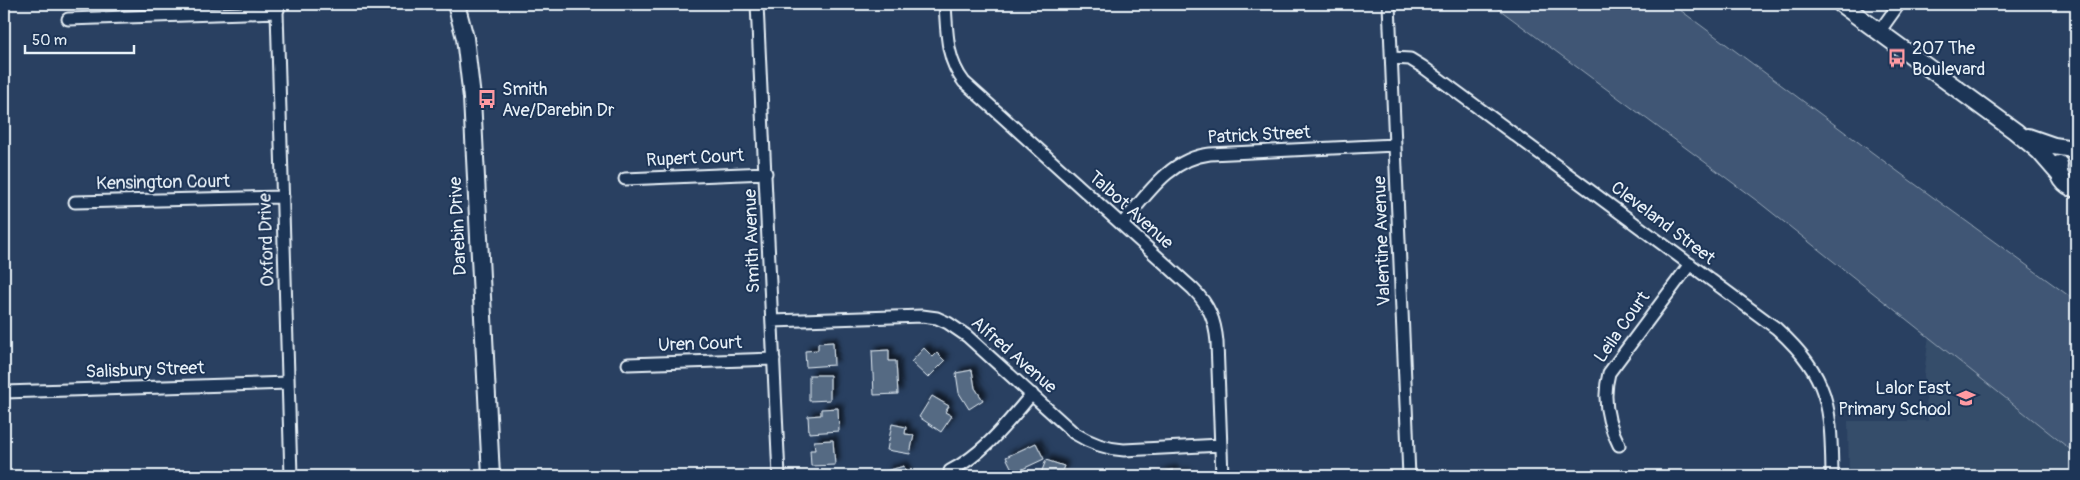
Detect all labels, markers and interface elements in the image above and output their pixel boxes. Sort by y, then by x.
scale bar [25,22,134,54]
text: 50 m [32,31,67,50]
place label: 207 The Boulevard [1912,37,1985,81]
bus stop icon: 207 The Boulevard [1886,47,1908,69]
place label: Smith Ave/Darebin Dr [502,78,615,122]
bus stop icon: Smith Ave/Darebin Dr [476,88,498,110]
street label: Patrick Street [1207,121,1312,149]
street label: Rupert Court [645,144,745,172]
street label: Talbot Avenue [1084,166,1178,254]
street label: Kensington Court [96,169,231,195]
street label: Valentine Avenue [1368,175,1396,307]
street label: Darebin Drive [444,176,472,276]
street label: Cleveland Street [1606,176,1720,270]
street label: Smith Avenue [739,188,765,294]
street label: Oxford Drive [253,193,279,287]
street label: Leila Court [1589,286,1655,367]
street label: Alfred Avenue [966,311,1062,399]
street label: Uren Court [658,331,743,357]
street label: Salisbury Street [85,356,206,384]
place label: Lalor East Primary School [1838,377,1952,421]
school or university icon: Lalor East Primary School [1955,387,1977,409]

